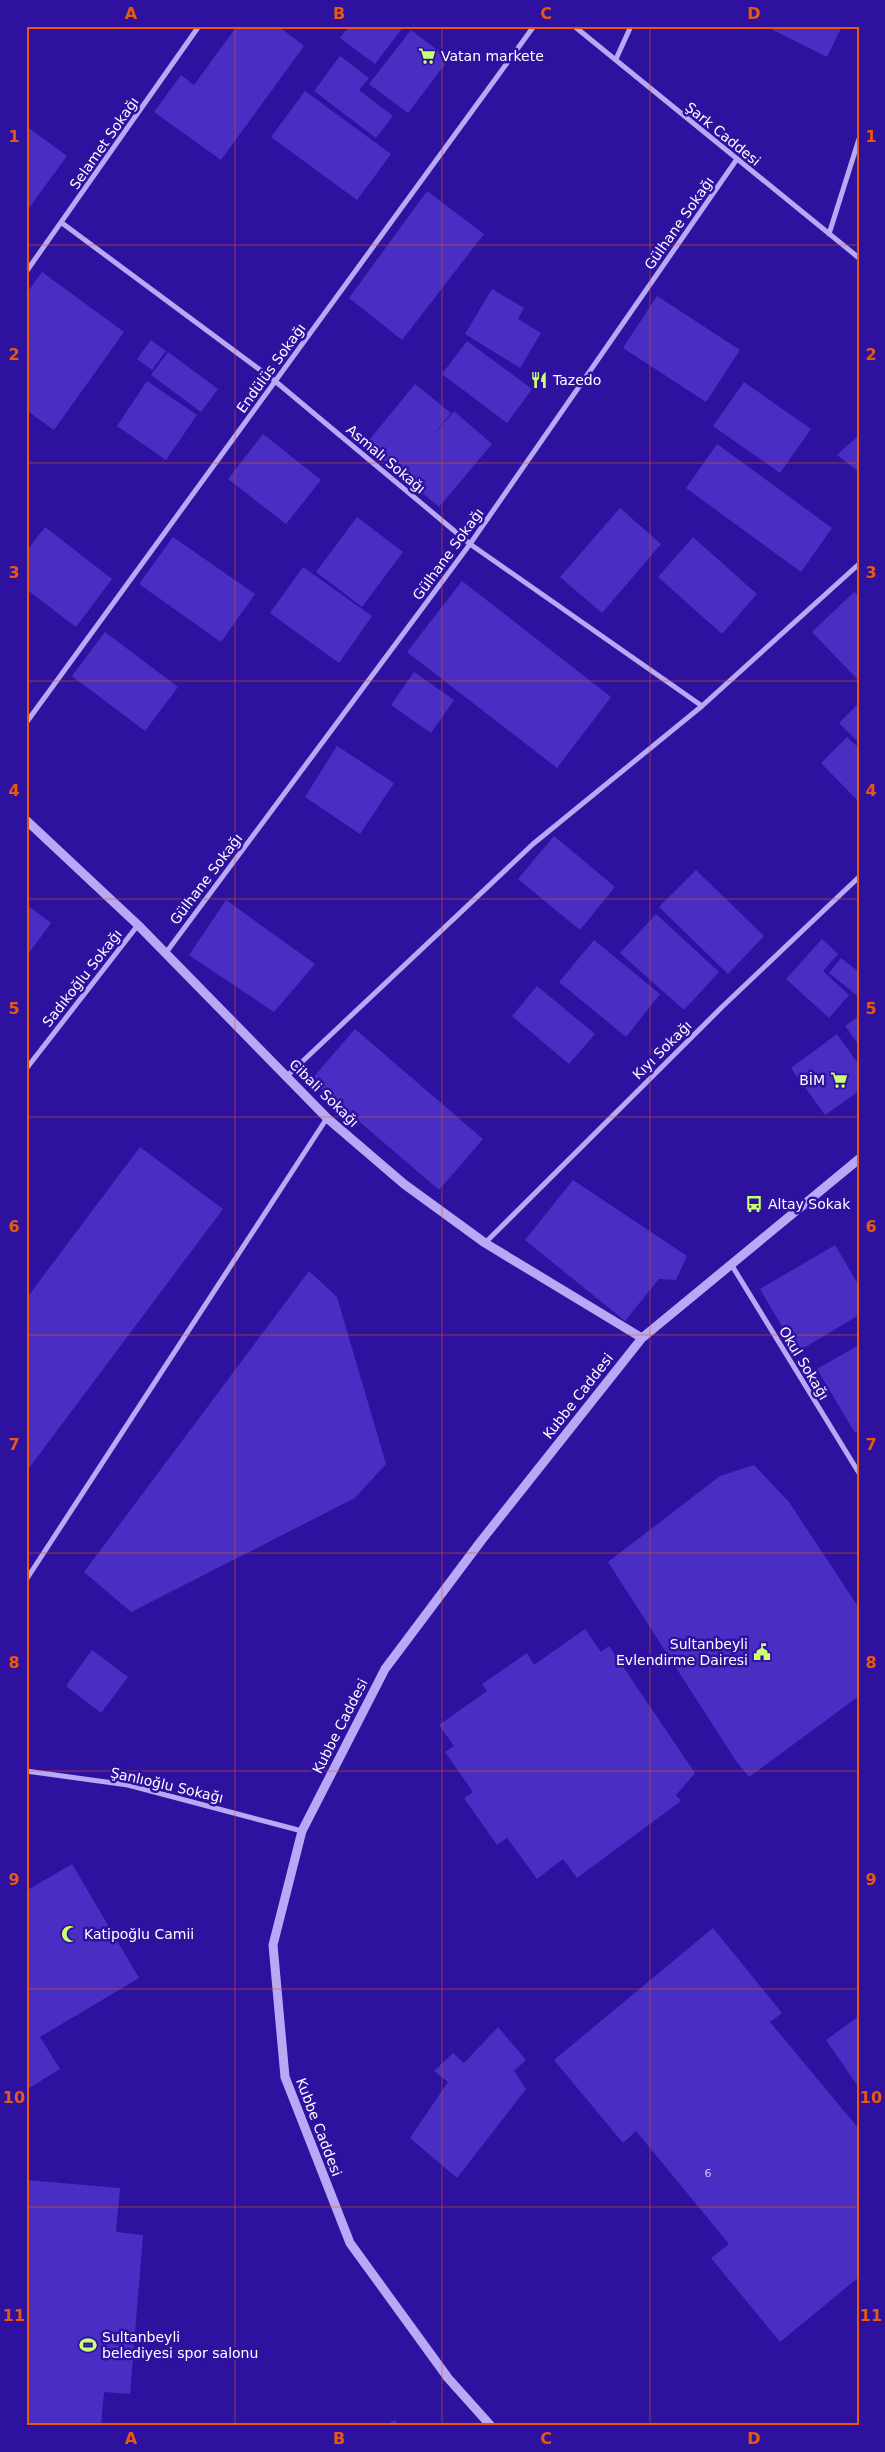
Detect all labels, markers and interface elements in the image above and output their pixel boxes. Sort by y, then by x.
text: A [125,4,138,23]
text: B [333,4,345,23]
text: C [540,4,552,23]
text: D [747,4,761,23]
supermarket icon: Vatan markete [417,46,437,66]
place label: Vatan markete [441,48,544,64]
street label: Selamet Sokağı [66,94,142,192]
street label: Şark Caddesi [682,99,764,169]
text: 1 [8,127,20,146]
text: 1 [865,127,877,146]
street label: Gülhane Sokağı [641,173,717,273]
street label: Endülüs Sokağı [233,320,309,416]
text: 2 [8,345,20,364]
text: 2 [865,345,877,364]
restaurant icon: Tazedo [529,370,549,390]
place label: Tazedo [552,372,601,388]
street label: Asmalı Sokağı [343,421,429,497]
street label: Gülhane Sokağı [409,505,487,603]
text: 3 [8,563,20,582]
text: 3 [865,563,877,582]
text: 4 [8,781,20,800]
text: 4 [865,781,877,800]
street label: Gülhane Sokağı [167,830,245,928]
street label: Sadıkoğlu Sokağı [39,926,125,1030]
text: 5 [8,999,20,1018]
text: 5 [865,999,877,1018]
street label: Kıyı Sokağı [629,1017,695,1083]
street label: Cibali Sokağı [286,1056,362,1130]
supermarket icon: BİM [829,1070,849,1090]
place label: BİM [799,1071,825,1088]
bus stop icon: Altay Sokak [744,1194,764,1214]
place label: Altay Sokak [768,1196,851,1212]
text: 6 [8,1217,20,1236]
text: 6 [865,1217,877,1236]
street label: Okul Sokağı [776,1323,832,1403]
street label: Kubbe Caddesi [540,1350,616,1442]
text: 7 [8,1435,20,1454]
text: 7 [865,1435,877,1454]
place label: Sultanbeyli Evlendirme Dairesi [616,1636,748,1668]
public building icon: Sultanbeyli Evlendirme Dairesi [752,1642,772,1662]
text: 8 [8,1653,20,1672]
text: 8 [865,1653,877,1672]
street label: Kubbe Caddesi [309,1676,371,1776]
street label: Şanlıoğlu Sokağı [109,1764,225,1806]
text: 9 [8,1870,20,1889]
text: 9 [865,1870,877,1889]
mosque icon: Katipoğlu Camii [60,1924,80,1944]
place label: Katipoğlu Camii [84,1926,194,1942]
street label: Kubbe Caddesi [293,2076,345,2178]
text: 10 [3,2088,25,2107]
text: 10 [860,2088,882,2107]
house number: 6 [705,2167,712,2180]
text: 11 [3,2306,25,2325]
text: 11 [860,2306,882,2325]
place label: Sultanbeyli belediyesi spor salonu [102,2329,258,2361]
sports icon: Sultanbeyli belediyesi spor salonu [78,2335,98,2355]
text: A [125,2429,138,2448]
text: B [333,2429,345,2448]
text: C [540,2429,552,2448]
text: D [747,2429,761,2448]

